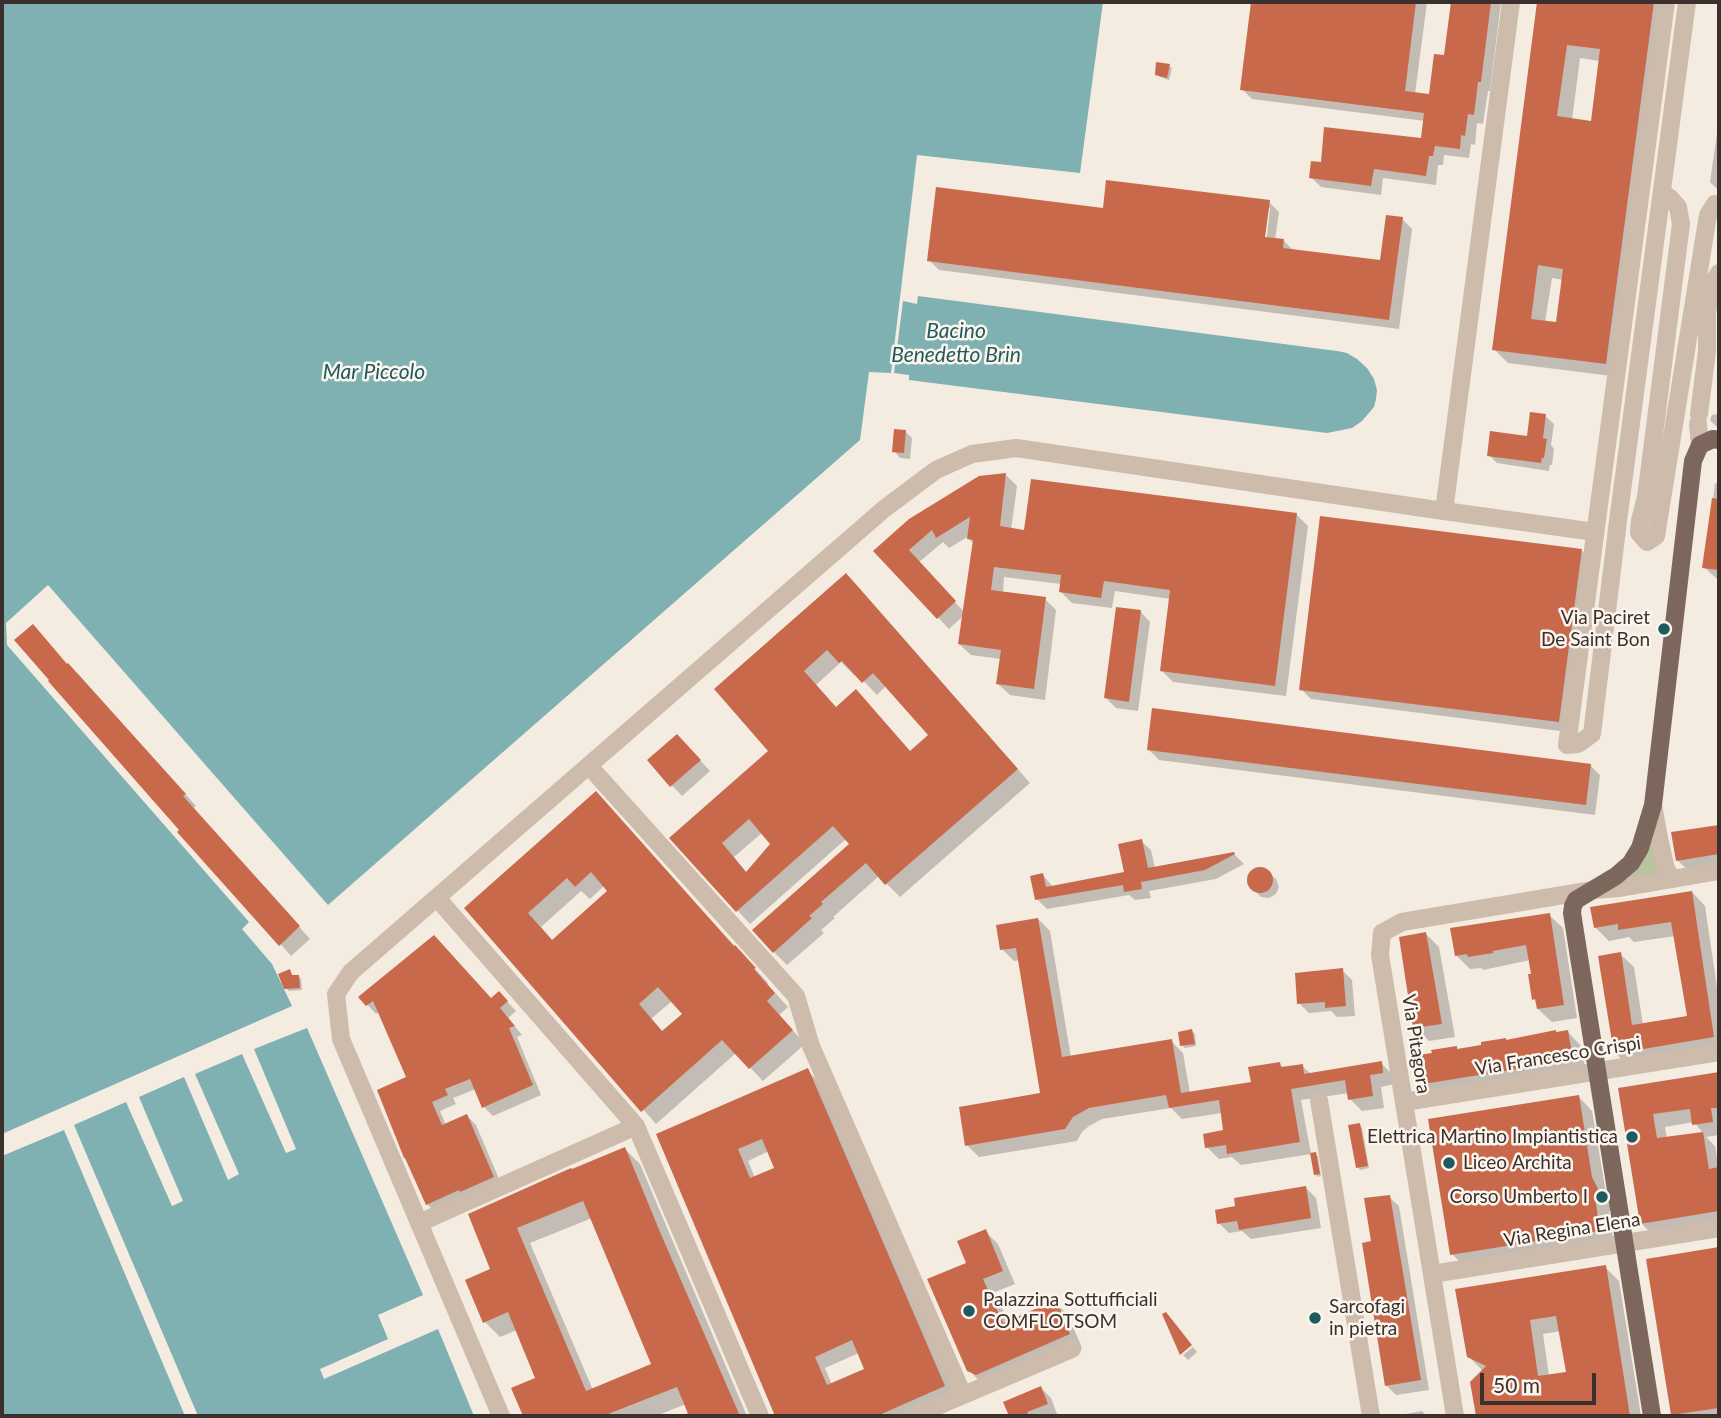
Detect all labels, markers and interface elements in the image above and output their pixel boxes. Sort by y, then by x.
water label: Bacino Benedetto Brin [891,318,1021,368]
water label: Mar Piccolo [323,359,425,385]
place label: Via Paciret De Saint Bon [1541,607,1650,651]
marker: Via Paciret De Saint Bon [1656,621,1672,637]
street label: Via Pitagora [1397,993,1435,1095]
street label: Via Francesco Crispi [1473,1032,1643,1080]
place label: Elettrica Martino Impiantistica [1367,1126,1618,1148]
marker: Elettrica Martino Impiantistica [1624,1129,1640,1145]
place label: Liceo Archita [1463,1152,1572,1174]
marker: Liceo Archita [1441,1155,1457,1171]
place label: Corso Umberto I [1449,1186,1588,1208]
marker: Corso Umberto I [1594,1189,1610,1205]
street label: Via Regina Elena [1502,1208,1642,1252]
place label: Palazzina Sottufficiali COMFLOTSOM [983,1289,1158,1333]
place label: Sarcofagi in pietra [1329,1296,1405,1340]
marker: Palazzina Sottufficiali COMFLOTSOM [961,1303,977,1319]
marker: Sarcofagi in pietra [1307,1310,1323,1326]
scale bar [1483,1358,1598,1402]
text: 50 m [1493,1372,1540,1397]

